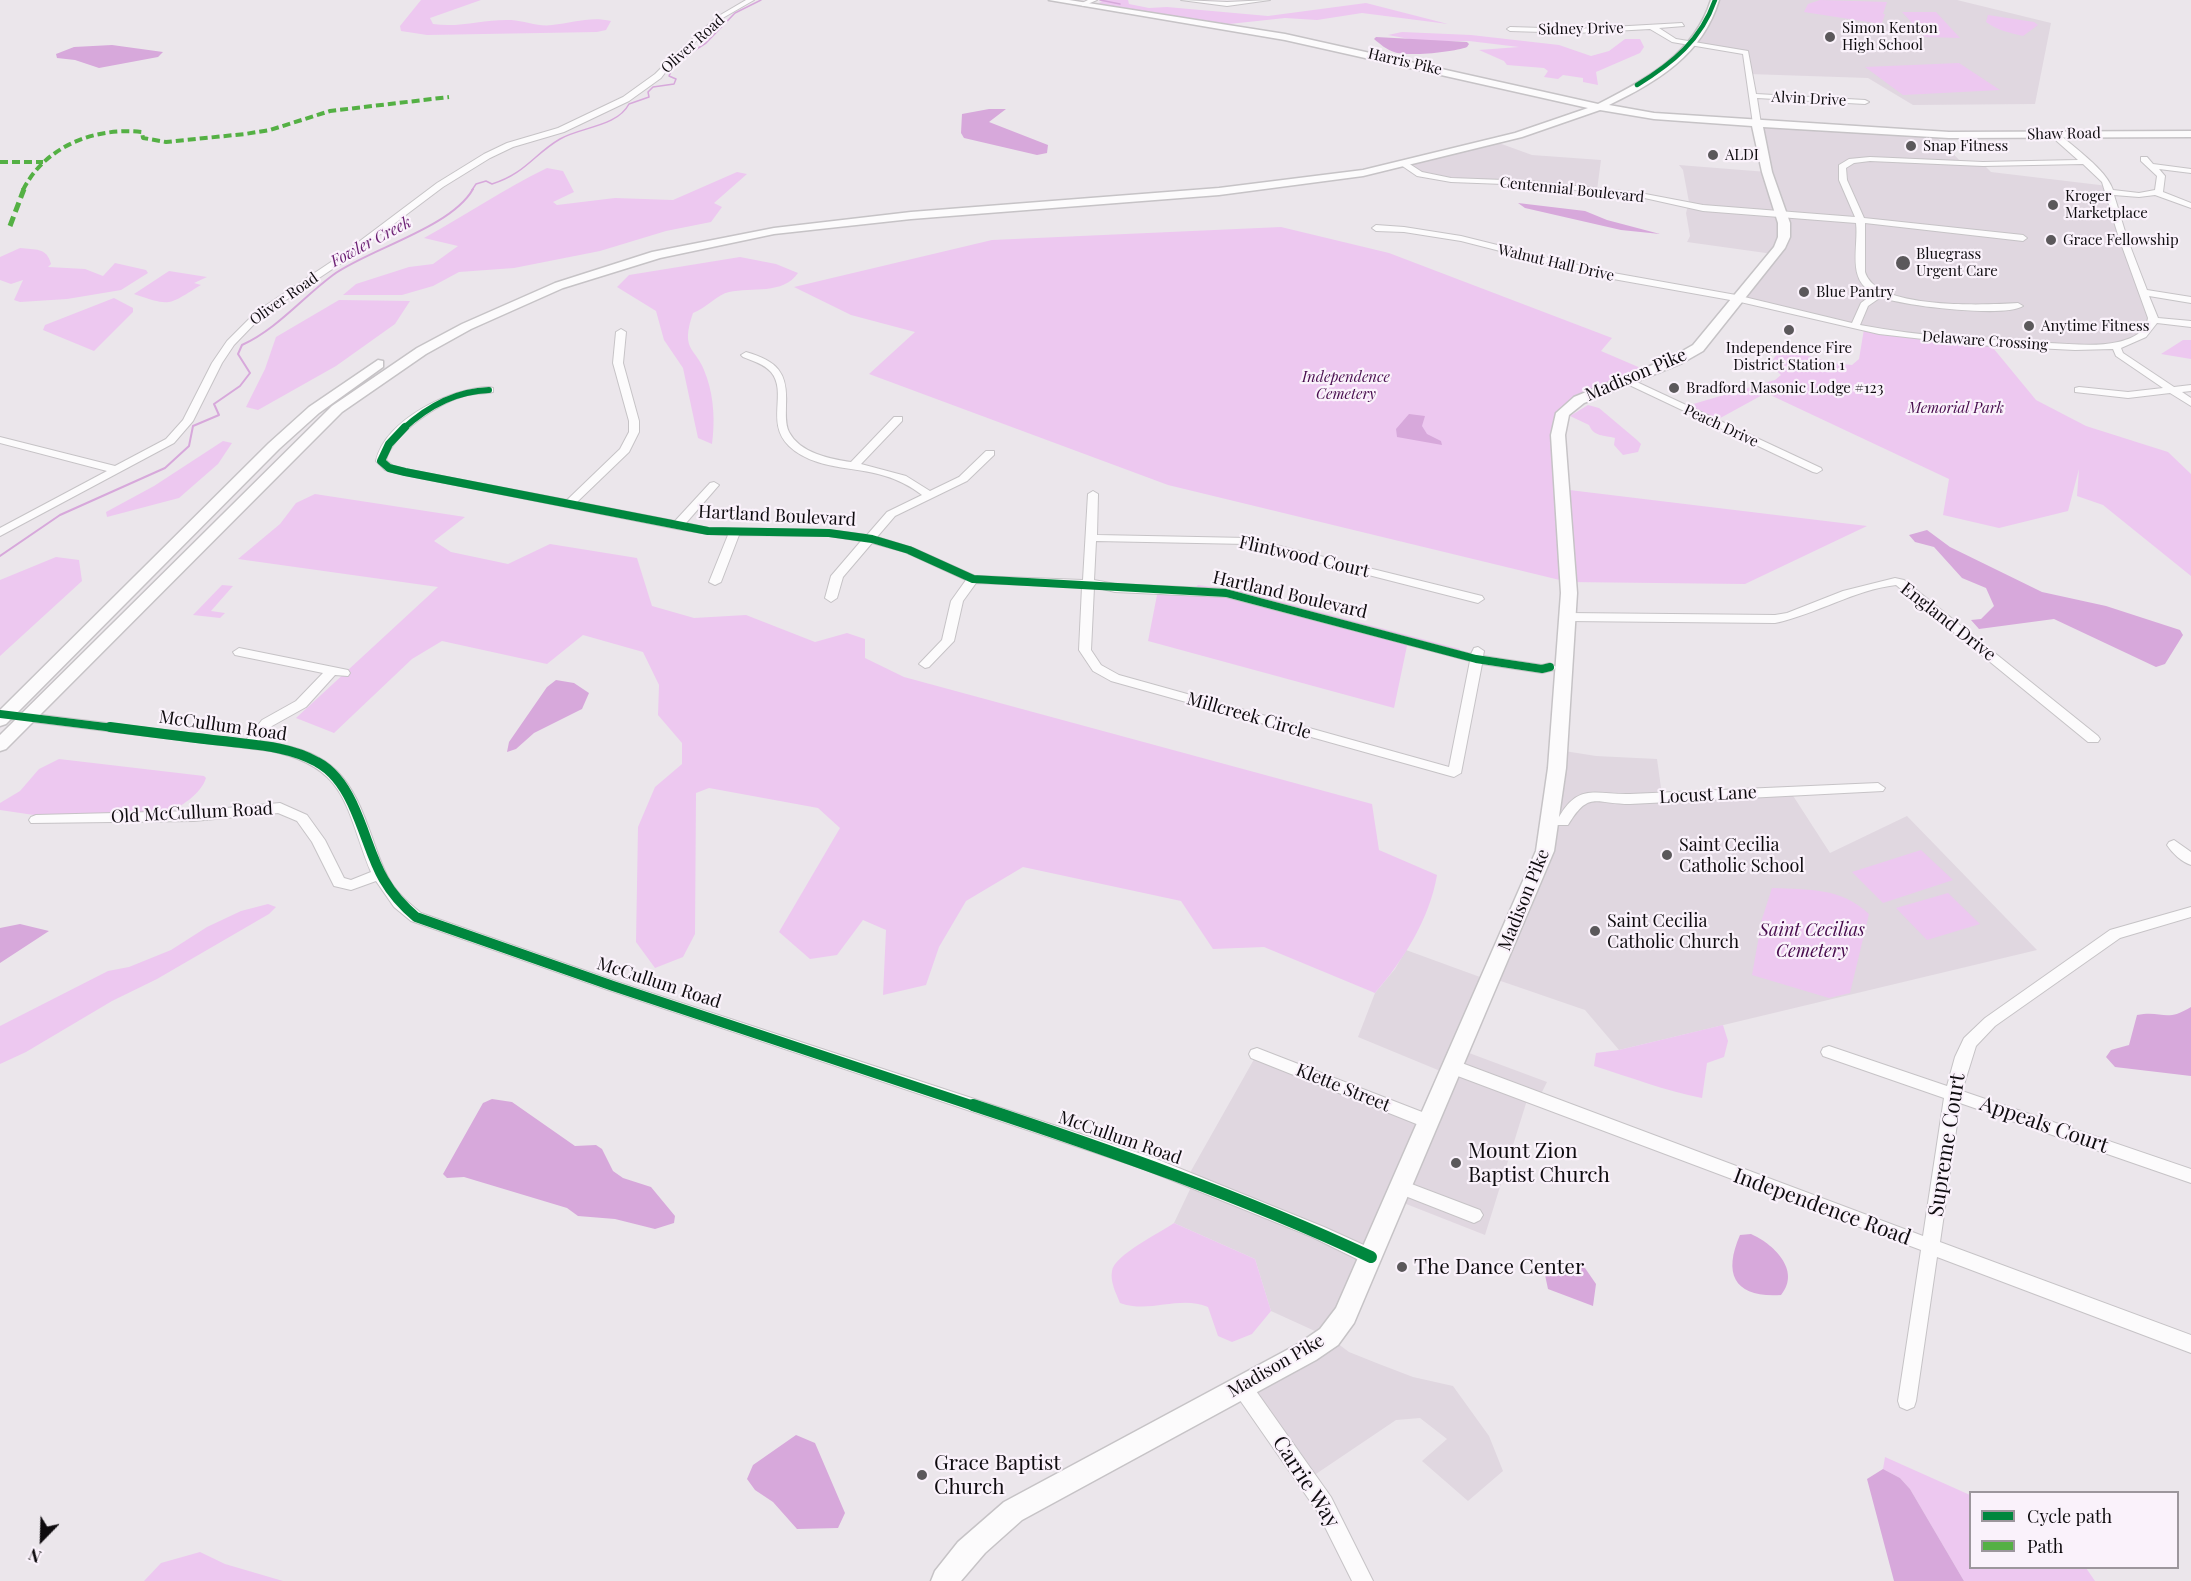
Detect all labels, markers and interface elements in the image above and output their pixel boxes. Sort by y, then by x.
street label: Oliver Road [658,11,728,77]
street label: Sidney Drive [1538,19,1624,39]
place label: Simon Kenton High School [1842,19,1938,54]
marker: Simon Kenton High School [1823,30,1837,44]
street label: Harris Pike [1366,45,1444,79]
street label: Alvin Drive [1771,88,1847,110]
street label: Shaw Road [2027,124,2101,144]
place label: Snap Fitness [1923,137,2008,155]
marker: Snap Fitness [1904,139,1918,153]
place label: ALDI [1725,146,1759,164]
marker: ALDI [1706,148,1720,162]
street label: Centennial Boulevard [1499,173,1645,207]
place label: Kroger Marketplace [2065,187,2148,222]
marker: Kroger Marketplace [2046,198,2060,212]
water label: Fowler Creek [327,213,415,271]
place label: Grace Fellowship [2063,231,2179,249]
marker: Grace Fellowship [2044,233,2058,247]
street label: Walnut Hall Drive [1496,241,1616,285]
place label: Bluegrass Urgent Care [1916,245,1998,280]
marker: Bluegrass Urgent Care [1894,254,1912,272]
street label: Oliver Road [246,269,322,329]
place label: Blue Pantry [1816,283,1894,301]
marker: Blue Pantry [1797,285,1811,299]
place label: Anytime Fitness [2041,317,2149,335]
marker: Anytime Fitness [2022,319,2036,333]
marker: Independence Fire District Station 1 [1782,323,1796,337]
street label: Delaware Crossing [1921,328,2049,354]
place label: Independence Fire District Station 1 [1726,339,1852,374]
street label: Madison Pike [1582,344,1690,406]
park label: Independence Cemetery [1302,368,1390,403]
place label: Bradford Masonic Lodge #123 [1686,379,1884,397]
marker: Bradford Masonic Lodge #123 [1667,381,1681,395]
park label: Memorial Park [1908,399,2004,417]
street label: Peach Drive [1681,401,1761,451]
street label: Hartland Boulevard [698,501,856,531]
street label: Flintwood Court [1237,532,1371,582]
street label: Hartland Boulevard [1211,567,1369,623]
street label: England Drive [1896,578,2000,666]
street label: Millcreek Circle [1184,688,1314,744]
street label: McCullum Road [158,706,288,746]
street label: Locust Lane [1659,782,1757,808]
street label: Old McCullum Road [110,798,274,828]
place label: Saint Cecilia Catholic School [1679,834,1804,876]
street label: Madison Pike [1494,846,1554,954]
marker: Saint Cecilia Catholic School [1660,848,1674,862]
place label: Saint Cecilia Catholic Church [1607,910,1739,952]
park label: Saint Cecilias Cemetery [1759,919,1865,962]
marker: Saint Cecilia Catholic Church [1588,924,1602,938]
street label: McCullum Road [594,953,724,1013]
street label: Klette Street [1293,1059,1393,1117]
street label: Supreme Court [1923,1072,1971,1218]
street label: Appeals Court [1976,1091,2112,1159]
street label: McCullum Road [1055,1107,1185,1169]
place label: Mount Zion Baptist Church [1468,1138,1610,1188]
marker: Mount Zion Baptist Church [1449,1156,1463,1170]
street label: Independence Road [1730,1163,1914,1251]
place label: The Dance Center [1414,1254,1584,1280]
marker: The Dance Center [1395,1260,1409,1274]
street label: Madison Pike [1224,1330,1328,1402]
street label: Carrie Way [1267,1431,1345,1533]
place label: Grace Baptist Church [934,1450,1061,1500]
marker: Grace Baptist Church [915,1468,929,1482]
legend [1969,1491,2179,1569]
text: Cycle path [2027,1504,2112,1528]
north arrow [12,1509,72,1569]
text: Path [2027,1534,2063,1558]
text: N [25,1544,44,1568]

